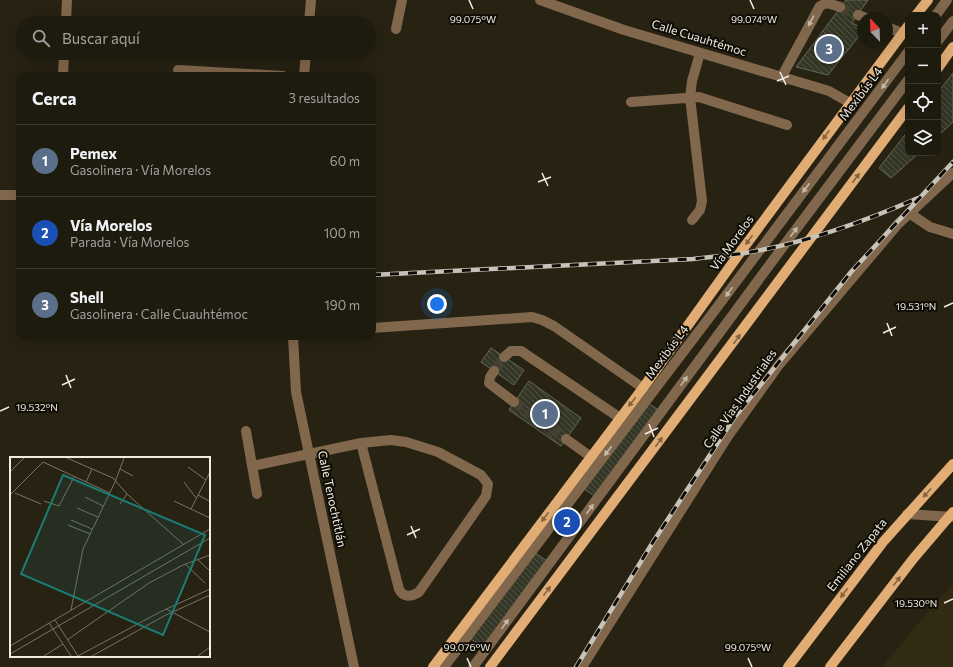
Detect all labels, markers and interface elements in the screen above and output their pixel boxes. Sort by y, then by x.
north arrow [857,12,893,48]
map controls [905,12,941,156]
button: + [905,12,941,48]
text: 99.075°W [450,13,496,25]
text: 99.074°W [731,13,777,25]
one-way arrow [808,15,814,27]
search box [16,16,376,60]
street label: Calle Cuauhtémoc [650,16,749,58]
icon: search [30,27,52,49]
text: Buscar aquí [62,29,140,47]
pin: 3 [816,34,842,64]
button: − [905,48,941,84]
street label: Mexibús L4 [836,64,885,123]
one-way arrow [881,78,889,89]
button: locate [905,84,941,120]
text: Cerca [32,88,77,109]
text: 3 resultados [289,90,360,106]
button: layers [905,120,941,156]
one-way arrow [822,130,830,141]
text: Pemex [70,144,117,162]
text: 1 [42,153,48,169]
text: 60 m [330,153,360,169]
text: Gasolinera · Vía Morelos [70,162,211,178]
one-way arrow [852,172,860,183]
one-way arrow [802,182,811,193]
street label: Vía Morelos [706,212,756,273]
text: Vía Morelos [70,216,152,234]
text: 2 [41,225,49,241]
text: 100 m [324,225,360,241]
one-way arrow [790,226,798,237]
text: Parada · Vía Morelos [70,234,189,250]
one-way arrow [745,235,753,246]
one-way arrow [725,286,733,297]
text: Shell [70,288,104,306]
your location [427,294,447,314]
text: 3 [41,297,49,313]
text: 190 m [324,297,360,313]
text: 19.531°N [896,300,936,312]
text: Gasolinera · Calle Cuauhtémoc [70,306,248,322]
street label: Mexibús L4 [642,322,691,381]
one-way arrow [733,333,741,344]
street label: Calle Vías Industriales [700,346,779,451]
one-way arrow [680,376,688,387]
one-way arrow [628,397,636,408]
pin: 1 [532,399,558,429]
text: 19.532°N [16,401,58,413]
one-way arrow [655,437,663,448]
one-way arrow [603,445,612,456]
street label: Calle Tenochtitlán [316,449,350,548]
inset map [10,457,210,657]
one-way arrow [922,487,931,498]
one-way arrow [586,503,594,514]
pin: 2 [554,507,580,537]
one-way arrow [541,512,550,523]
street label: Emiliano Zapata [824,515,889,594]
one-way arrow [892,575,901,586]
one-way arrow [543,586,551,596]
one-way arrow [840,587,848,598]
text: 19.530°N [895,597,937,609]
one-way arrow [500,619,509,630]
text: 99.076°W [444,641,490,653]
text: 99.075°W [725,641,771,653]

